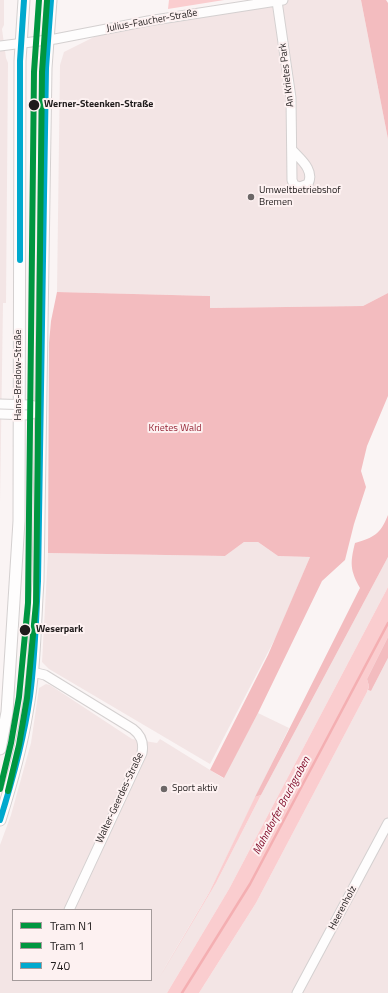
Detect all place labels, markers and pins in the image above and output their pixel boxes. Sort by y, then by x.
marker: Werner-Steenken-Straße [27,98,41,112]
place label: Werner-Steenken-Straße [44,99,153,111]
place label: Umweltbetriebshof Bremen [259,185,341,208]
marker: Umweltbetriebshof Bremen [246,192,256,202]
marker: Weserpark [18,623,32,637]
place label: Weserpark [36,624,83,636]
place label: Sport aktiv [172,783,217,795]
marker: Sport aktiv [159,784,169,794]

